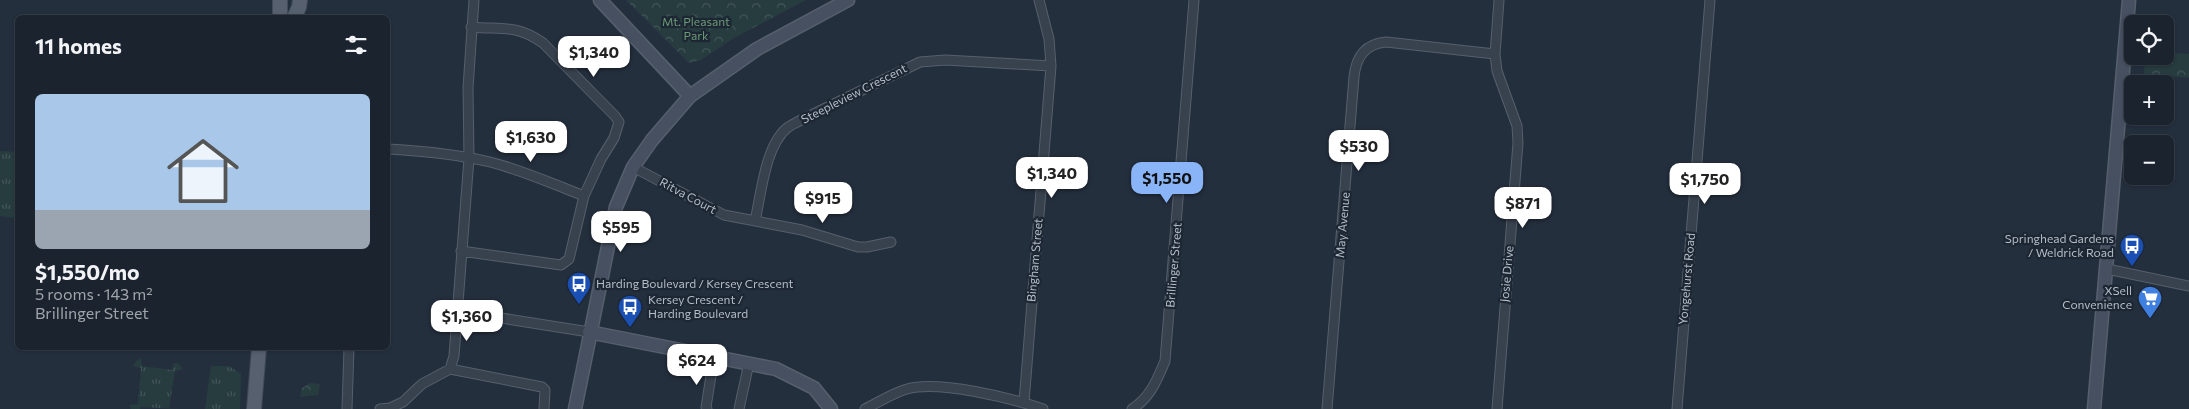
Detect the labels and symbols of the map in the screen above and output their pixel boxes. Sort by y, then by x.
park label: Mt. Pleasant Park [662,14,730,42]
pin: $1,340 [553,36,635,78]
street label: Steepleview Crescent [798,60,909,126]
pin: $1,630 [490,120,572,163]
pin: $530 [1329,130,1389,172]
pin: $1,340 [1011,156,1093,199]
pin: $1,550 [1126,162,1208,204]
pin: $1,750 [1664,162,1746,205]
street label: Ritva Court [658,174,719,216]
pin: $915 [793,182,853,224]
pin: $871 [1493,186,1553,229]
street label: May Avenue [1332,191,1352,258]
pin: $595 [591,210,651,253]
street label: Bingham Street [1023,217,1045,302]
street label: Brillinger Street [1162,222,1184,308]
place label: Springhead Gardens / Weldrick Road [2005,231,2114,259]
street label: Yongehurst Road [1675,232,1697,326]
bus stop icon: Springhead Gardens / Weldrick Road [2119,233,2145,267]
street label: Josie Drive [1497,245,1516,303]
bus stop icon: Harding Boulevard / Kersey Crescent [566,271,592,305]
place label: Harding Boulevard / Kersey Crescent [596,276,794,290]
place label: XSell Convenience [2062,283,2132,311]
supermarket icon: XSell Convenience [2137,285,2163,319]
place label: Kersey Crescent / Harding Boulevard [648,292,748,320]
bus stop icon: Kersey Crescent / Harding Boulevard [617,294,643,328]
pin: $1,360 [426,300,508,342]
pin: $624 [667,344,727,386]

